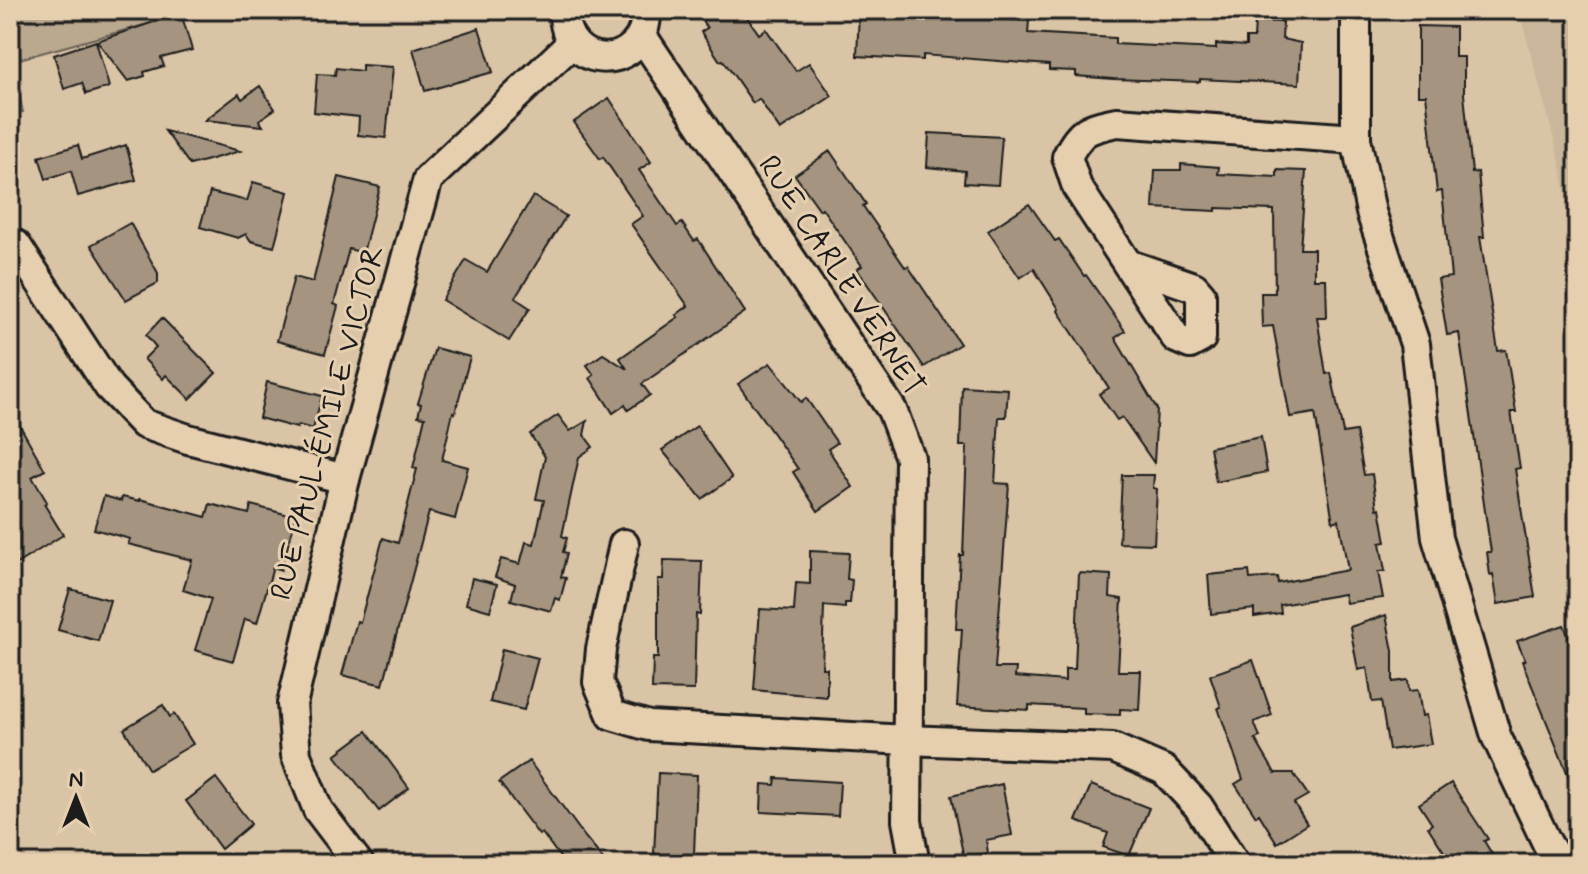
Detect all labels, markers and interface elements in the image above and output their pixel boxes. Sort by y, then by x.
street label: RUE CARLE VERNET [749,148,933,404]
street label: RUE PAUL-ÉMILE VICTOR [262,241,394,604]
north arrow [36,758,116,838]
text: N [69,766,83,794]

